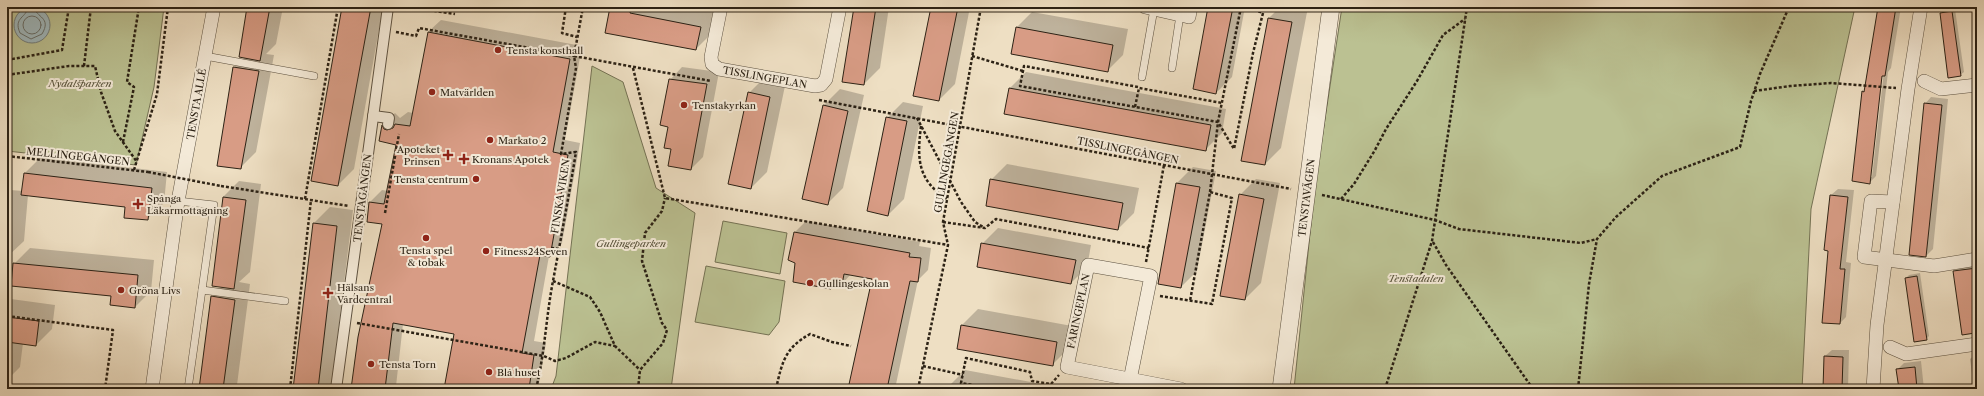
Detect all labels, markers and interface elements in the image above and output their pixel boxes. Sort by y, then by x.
place label: Tensta konsthall [506,44,583,57]
marker: Tensta konsthall [493,45,503,55]
street label: TISSLINGEPLAN [722,64,808,91]
street label: TENSTA ALLÉ [184,67,209,141]
park label: Nydalsparken [48,77,111,90]
place label: Matvärlden [440,86,495,99]
marker: Matvärlden [427,87,437,97]
place label: Tenstakyrkan [692,99,757,112]
marker: Tenstakyrkan [679,100,689,110]
street label: GULLINGEGÅNGEN [931,111,962,214]
place label: Markato 2 [498,134,547,147]
street label: TISSLINGEGÅNGEN [1076,134,1180,167]
marker: Markato 2 [485,135,495,145]
place label: Apoteket Prinsen [396,143,441,168]
street label: MELLINGEGÅNGEN [26,145,130,168]
marker: Apoteket Prinsen [443,150,453,160]
street label: TENSTAGÅNGEN [351,153,374,243]
place label: Kronans Apotek [472,153,550,166]
marker: Kronans Apotek [459,154,469,164]
street label: FINSKA VIKEN [548,158,573,234]
street label: TENSTAVÄGEN [1295,158,1318,238]
place label: Tensta centrum [394,173,469,186]
marker: Tensta centrum [471,174,481,184]
place label: Spånga Läkarmottagning [147,192,229,217]
marker: Spånga Läkarmottagning [132,198,144,210]
marker: Tensta spel & tobak [421,233,431,243]
park label: Gullingeparken [596,237,666,250]
place label: Tensta spel & tobak [399,244,453,269]
place label: Fitness24Seven [494,245,568,258]
marker: Fitness24Seven [481,246,491,256]
street label: FARINGEPLAN [1064,272,1093,350]
park label: Tenstadalen [1388,272,1444,285]
place label: Gullingeskolan [818,277,889,290]
marker: Gullingeskolan [805,278,815,288]
place label: Hälsans Vårdcentral [336,281,392,306]
place label: Gröna Livs [129,284,180,297]
marker: Gröna Livs [116,285,126,295]
marker: Hälsans Vårdcentral [322,287,334,299]
place label: Tensta Torn [379,358,437,371]
marker: Tensta Torn [366,359,376,369]
place label: Blå huset [497,366,541,379]
marker: Blå huset [484,367,494,377]

